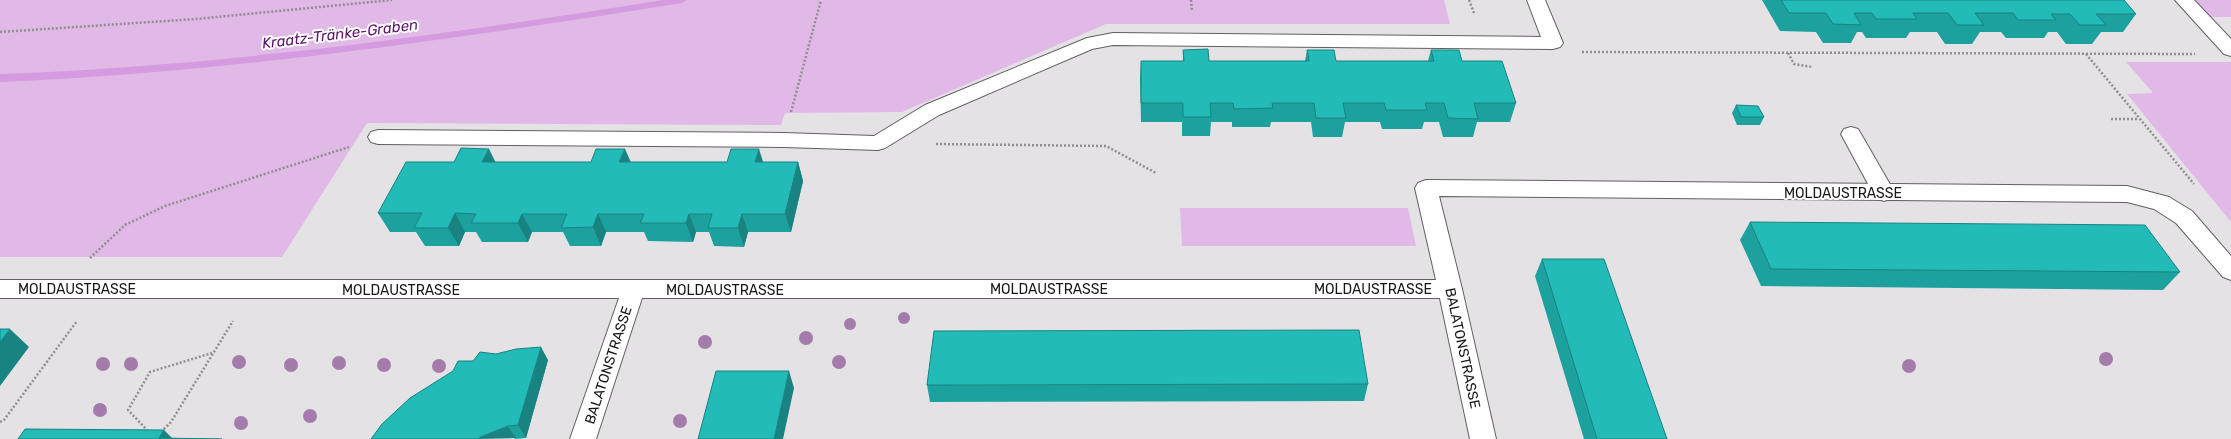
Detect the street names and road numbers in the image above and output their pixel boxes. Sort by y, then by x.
street label: MOLDAUSTRASSE [1784,185,1902,202]
street label: MOLDAUSTRASSE [18,281,136,298]
street label: MOLDAUSTRASSE [990,281,1108,298]
street label: MOLDAUSTRASSE [1314,281,1432,298]
street label: MOLDAUSTRASSE [342,282,460,299]
street label: MOLDAUSTRASSE [666,282,784,299]
street label: BALATONSTRASSE [1441,286,1484,410]
street label: BALATONSTRASSE [581,304,636,426]

